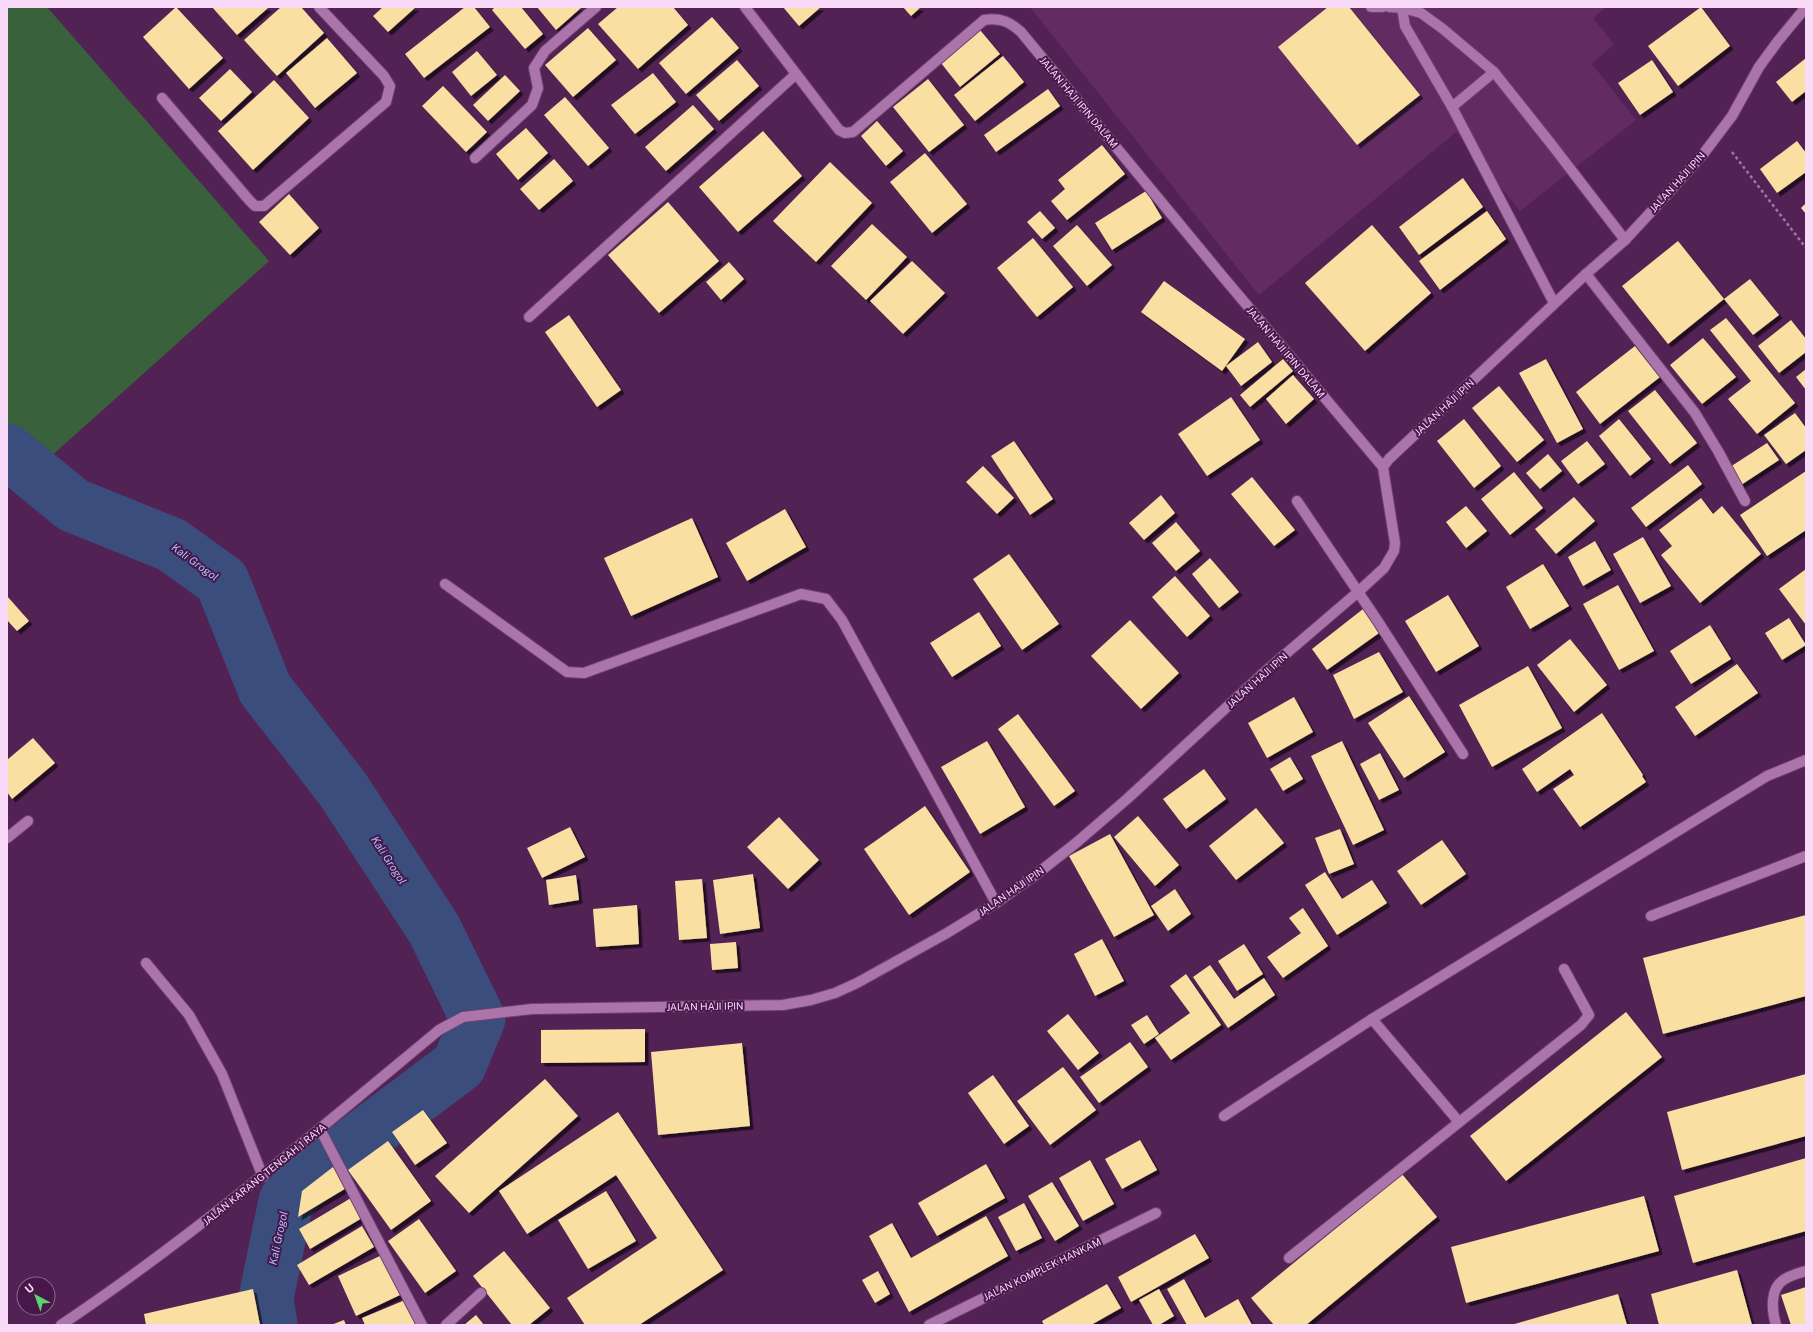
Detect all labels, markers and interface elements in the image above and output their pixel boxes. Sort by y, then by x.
street label: JALAN HAJI IPIN DALAM [1037,54,1121,150]
street label: JALAN HAJI IPIN [1647,149,1707,215]
street label: JALAN HAJI IPIN DALAM [1244,304,1328,400]
street label: JALAN HAJI IPIN [1412,376,1476,438]
water label: Kali Grogol [169,541,221,583]
street label: JALAN HAJI IPIN [1224,650,1290,710]
water label: Kali Grogol [369,834,409,886]
street label: JALAN HAJI IPIN [976,864,1046,918]
street label: JALAN HAJI IPIN [666,999,744,1013]
street label: JALAN KARANG TENGAH 1 RAYA [200,1120,328,1228]
water label: Kali Grogol [266,1210,290,1266]
street label: JALAN KOMPLEK HANKAM [981,1235,1103,1303]
north arrow [16,1276,56,1316]
text: U [22,1281,36,1296]

